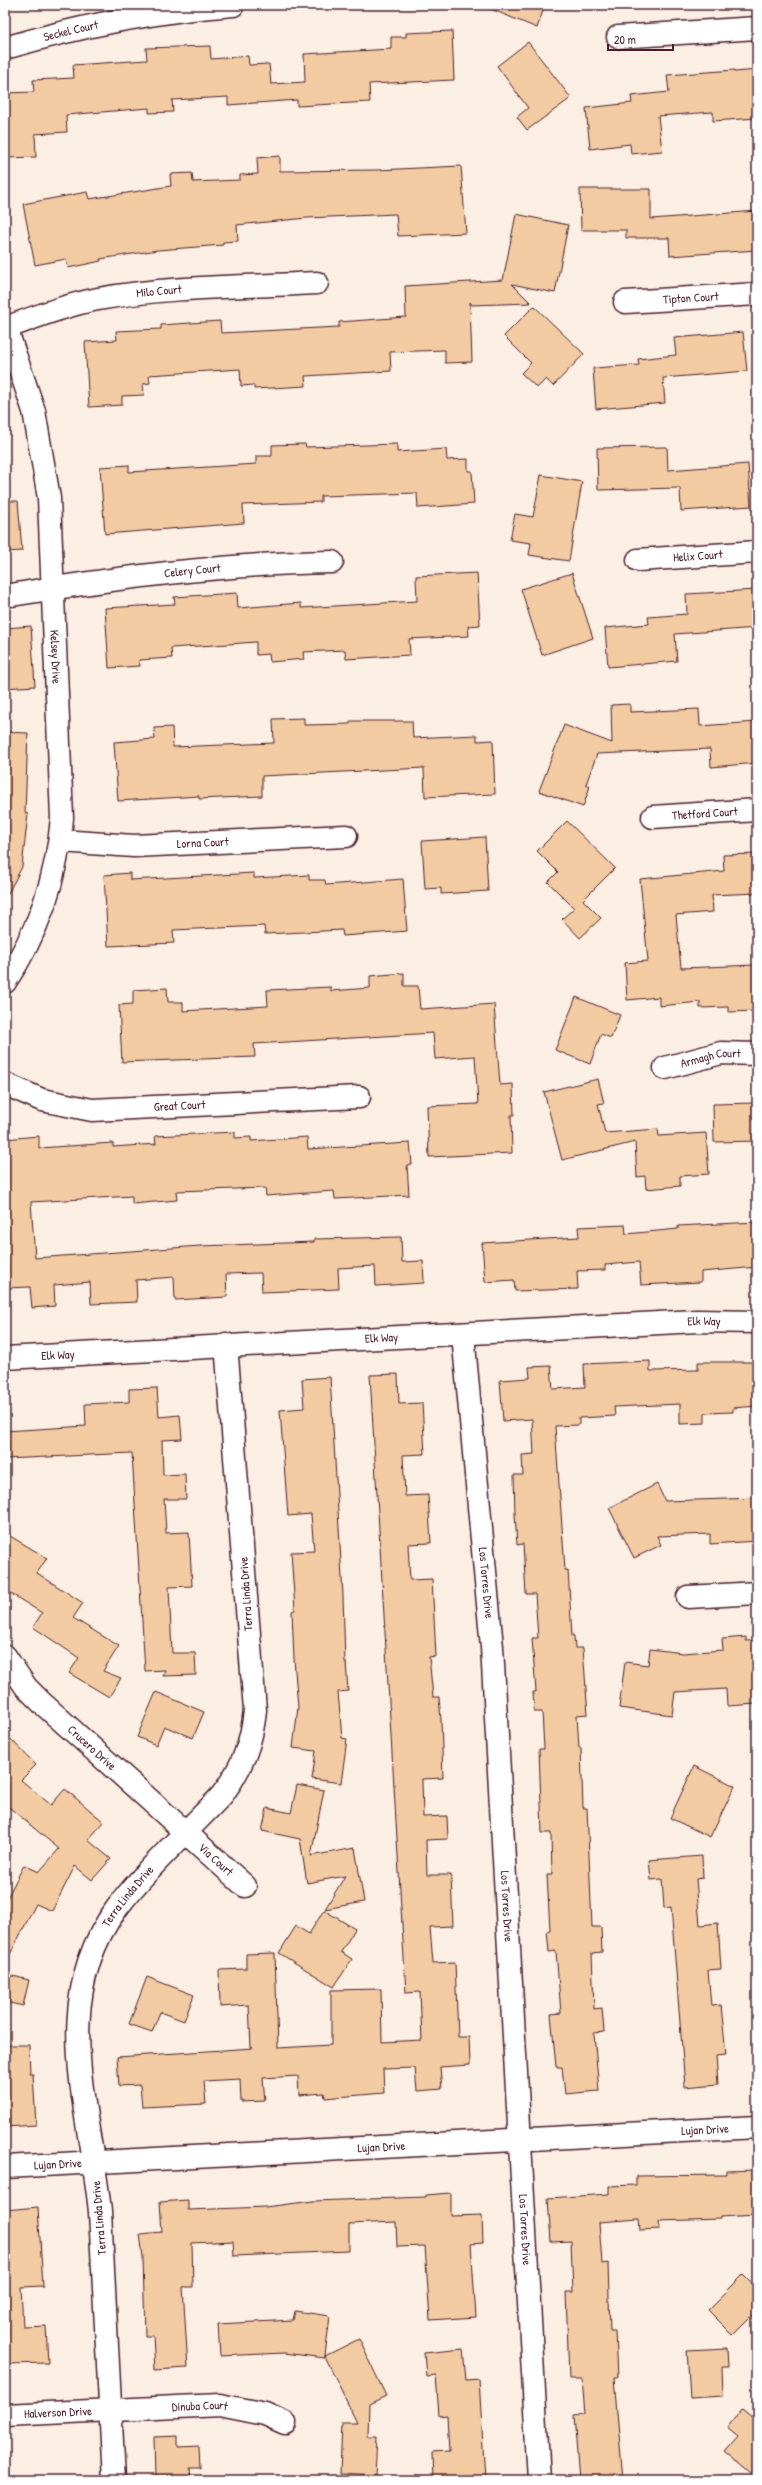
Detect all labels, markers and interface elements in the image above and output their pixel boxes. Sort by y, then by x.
street label: Seckel Court [42,16,100,45]
scale bar [608,26,673,52]
text: 20 m [614,31,636,48]
street label: Milo Court [135,280,183,301]
street label: Tipton Court [663,287,720,308]
street label: Helix Court [673,545,724,566]
street label: Celery Court [163,559,222,581]
street label: Kelsey Drive [46,629,66,684]
street label: Thetford Court [671,802,739,824]
street label: Lorna Court [176,833,230,852]
street label: Armagh Court [678,1044,742,1072]
street label: Great Court [153,1095,207,1115]
street label: Elk Way [687,1312,721,1330]
street label: Elk Way [364,1328,399,1347]
street label: Elk Way [41,1345,75,1364]
street label: Los Torres Drive [475,1547,498,1619]
street label: Terra Linda Drive [234,1556,257,1632]
street label: Crucero Drive [64,1721,120,1774]
street label: Via Court [195,1839,238,1880]
street label: Terra Linda Drive [97,1861,157,1930]
street label: Los Torres Drive [497,1870,518,1942]
street label: Lujan Drive [681,2120,729,2139]
street label: Lujan Drive [357,2137,406,2156]
street label: Lujan Drive [34,2154,82,2173]
street label: Terra Linda Drive [87,2180,110,2256]
street label: Los Torres Drive [515,2194,536,2266]
street label: Dinuba Court [171,2396,230,2415]
street label: Halverson Drive [24,2402,93,2422]

